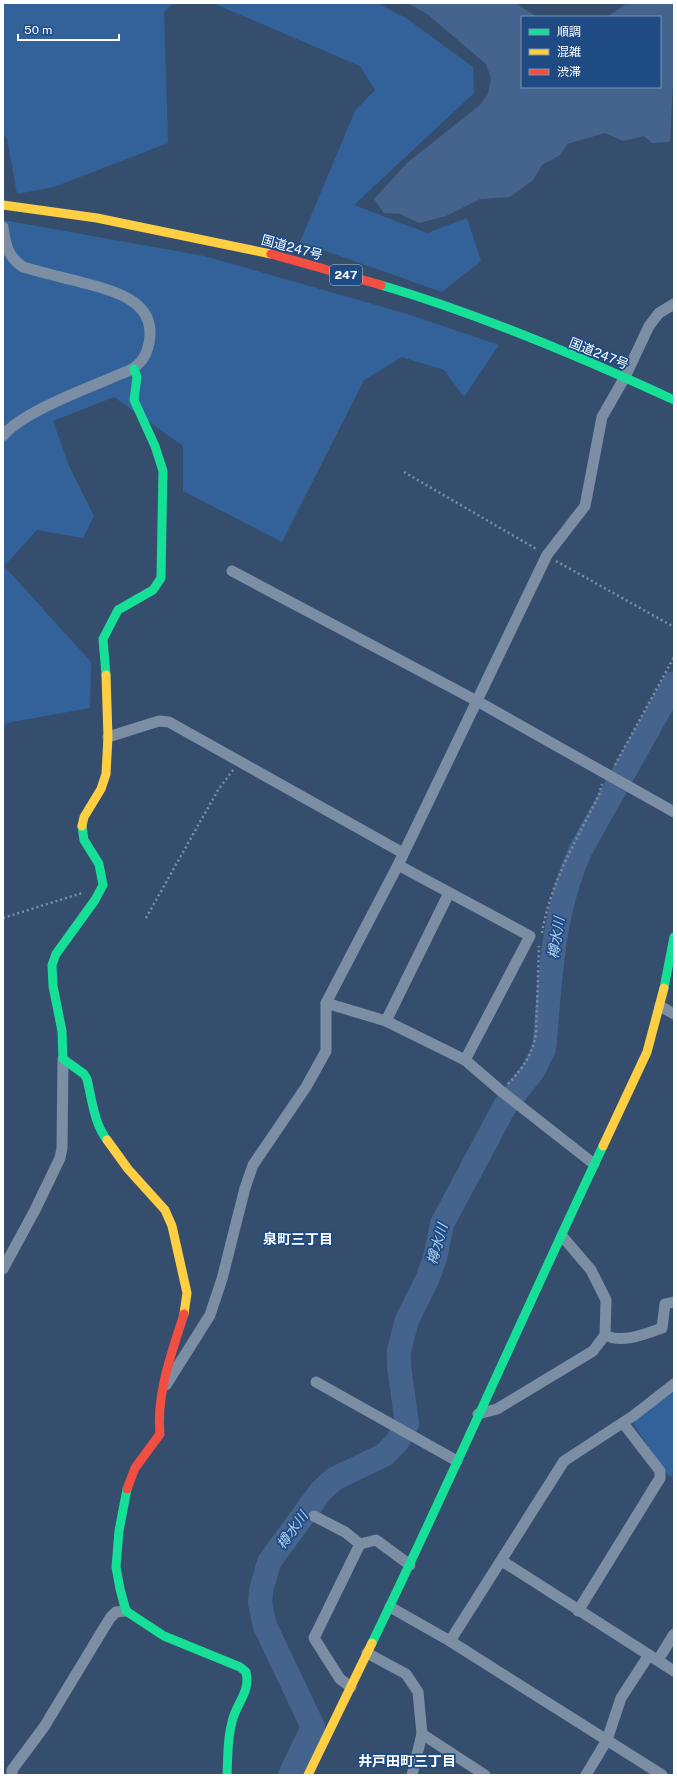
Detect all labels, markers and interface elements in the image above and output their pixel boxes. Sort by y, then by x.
scale bar [18,16,119,42]
legend [521,16,661,88]
text: 50 m [24,23,52,37]
text: 順調 [557,25,581,39]
text: 混雑 [557,45,581,59]
text: 渋滞 [557,65,581,79]
street label: 国道247号 [260,232,324,263]
road number: 247 [330,265,362,285]
street label: 国道247号 [567,335,631,372]
water label: 樽水川 [545,914,567,960]
water label: 樽水川 [424,1220,451,1266]
district label: 泉町三丁目 [263,1231,333,1247]
water label: 樽水川 [273,1507,312,1552]
district label: 井戸田町三丁目 [358,1753,456,1769]

